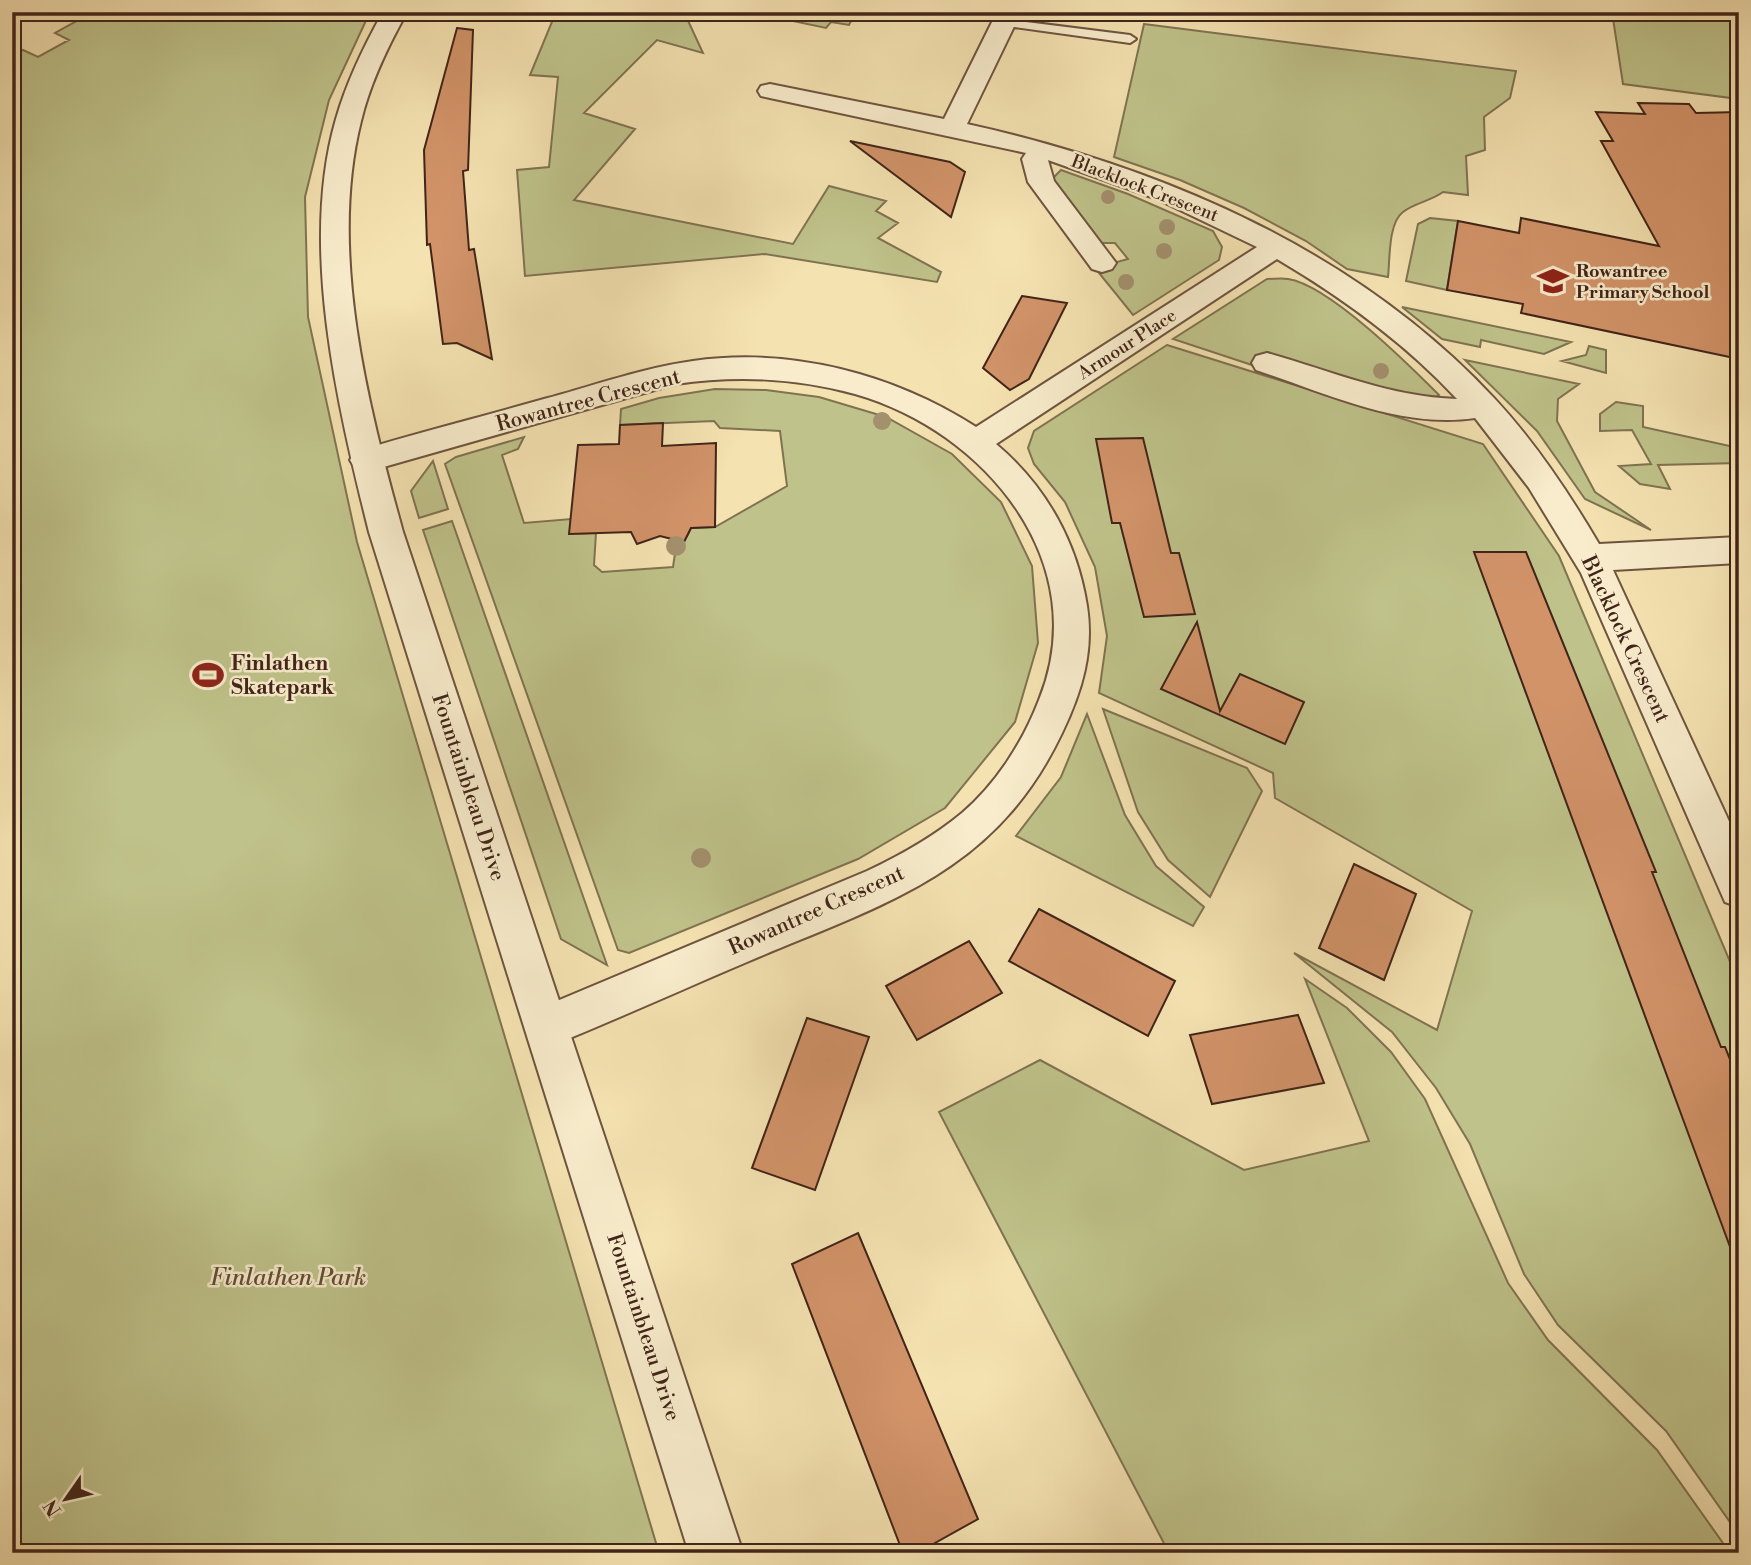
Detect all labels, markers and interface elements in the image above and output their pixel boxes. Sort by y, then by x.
street label: Blacklock Crescent [1067,150,1222,227]
place label: Rowantree Primary School [1576,260,1710,304]
school or university icon: Rowantree Primary School [1536,264,1570,298]
street label: Armour Place [1073,304,1181,385]
street label: Rowantree Crescent [493,364,684,438]
street label: Blacklock Crescent [1575,551,1675,728]
place label: Finlathen Skatepark [231,651,335,701]
sports icon: Finlathen Skatepark [191,658,225,692]
street label: Fountainbleau Drive [425,690,511,884]
street label: Rowantree Crescent [724,860,909,961]
street label: Fountainbleau Drive [600,1230,686,1424]
park label: Finlathen Park [210,1263,366,1293]
north arrow [32,1464,102,1534]
text: N [39,1495,67,1521]

